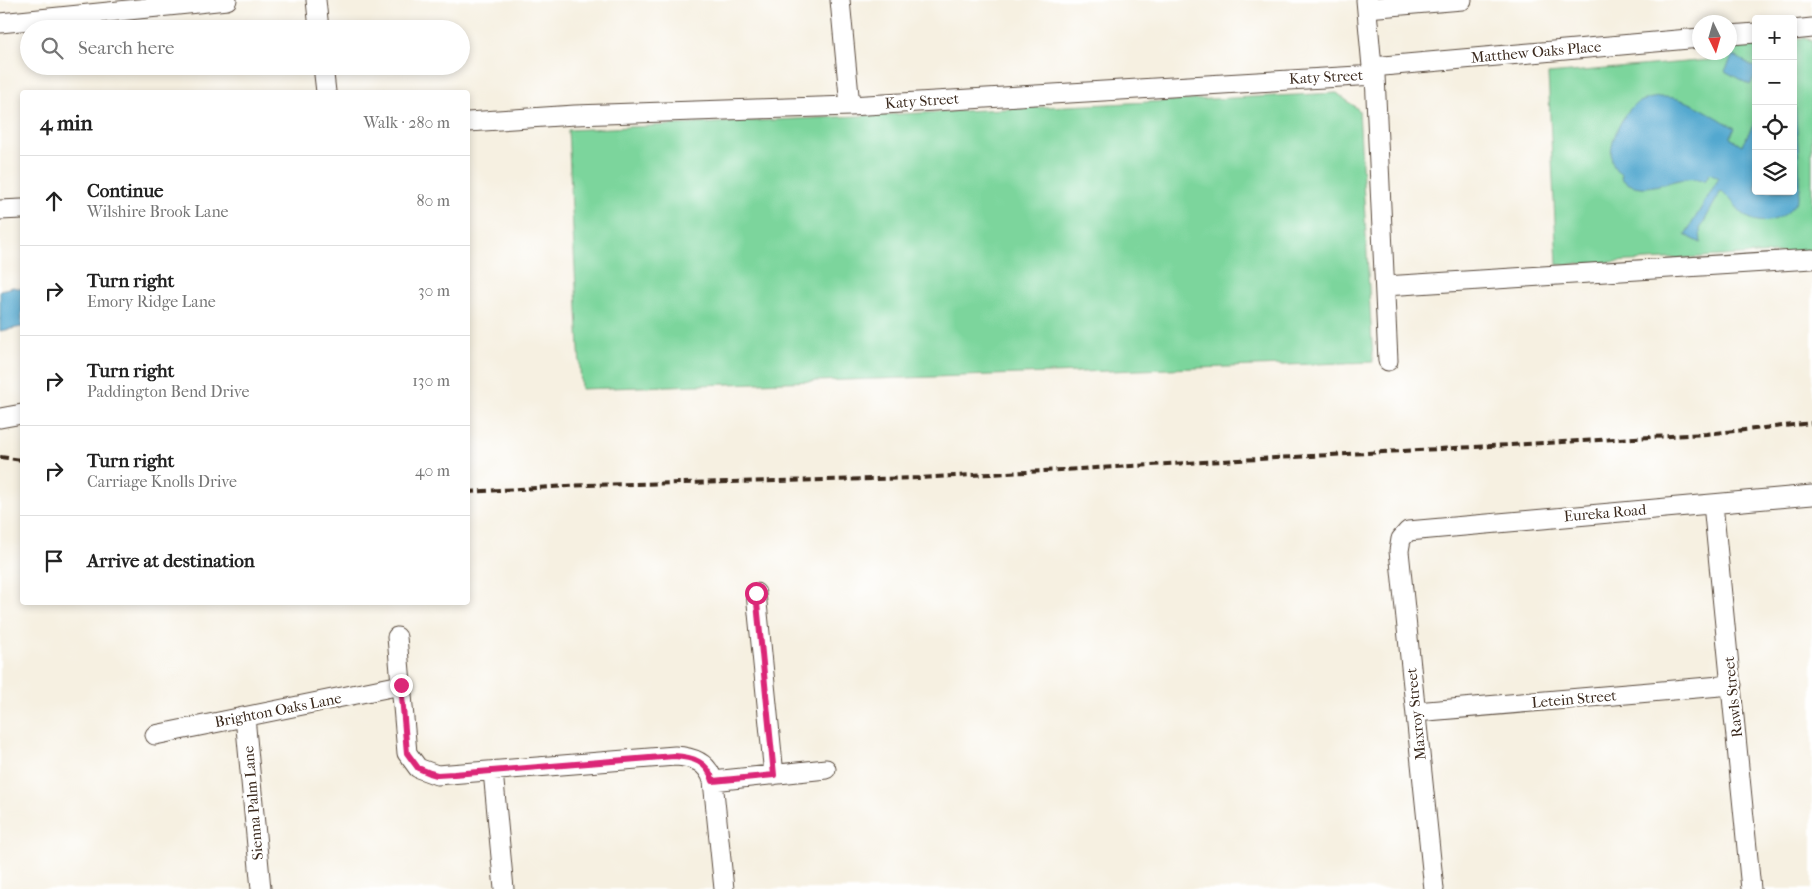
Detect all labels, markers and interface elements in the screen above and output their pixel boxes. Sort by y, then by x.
north arrow [1692,15,1737,60]
map controls [1752,15,1797,195]
button: + [1752,15,1797,60]
search box [20,20,470,75]
icon: search [38,34,66,62]
text: Search here [78,37,174,59]
street label: Matthew Oaks Place [1470,37,1603,67]
button: − [1752,60,1797,105]
street label: Katy Street [1289,66,1364,88]
street label: Katy Street [884,89,960,113]
button: locate [1752,105,1797,150]
text: 4 min [40,111,93,135]
text: Walk · 280 m [363,113,450,132]
button: layers [1752,150,1797,195]
text: Continue [87,180,163,202]
icon: ahead [40,187,68,215]
text: 80 m [416,191,450,210]
text: Wilshire Brook Lane [87,202,229,221]
text: Turn right [87,270,174,292]
icon: right [40,277,68,305]
text: 30 m [418,281,450,300]
text: Emory Ridge Lane [87,292,216,311]
text: Turn right [87,360,174,382]
icon: right [40,367,68,395]
text: 130 m [412,371,450,390]
text: Paddington Bend Drive [87,382,249,401]
text: Turn right [87,450,174,472]
icon: right [40,457,68,485]
text: 40 m [415,461,450,480]
text: Carriage Knolls Drive [87,472,237,491]
street label: Eureka Road [1563,500,1648,526]
icon: arrive [40,547,68,575]
text: Arrive at destination [87,550,255,572]
route start [745,582,768,605]
street label: Rawls Street [1720,655,1746,738]
street label: Maxroy Street [1402,666,1430,761]
route end [390,674,413,697]
street label: Letein Street [1531,686,1618,712]
street label: Brighton Oaks Lane [213,689,344,731]
street label: Sienna Palm Lane [239,744,267,861]

